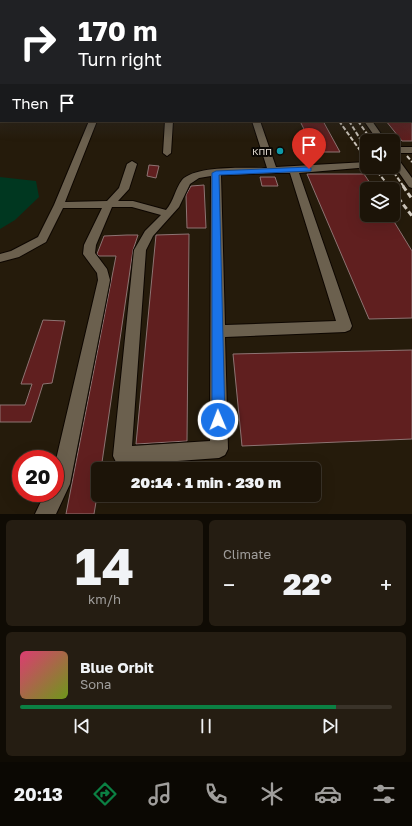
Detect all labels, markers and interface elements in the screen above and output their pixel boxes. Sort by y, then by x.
text: 170 m [78,14,157,47]
icon: right [12,16,64,68]
text: Turn right [78,48,162,70]
icon: arrive [56,92,78,114]
text: Then [12,94,48,112]
pin [292,128,326,169]
icon: arrive [298,134,320,156]
map controls [360,134,400,222]
button: sound [360,134,400,174]
place label: КПП [252,146,272,157]
marker: КПП [275,146,285,156]
button: layers [360,182,400,222]
position arrow [197,399,239,441]
speed limit sign: 20 [12,450,64,502]
text: 20:14 · 1 min · 230 m [131,473,281,491]
text: 14 [75,534,134,596]
text: Climate [223,546,271,562]
text: 22° [283,566,332,602]
text: − [223,571,235,598]
text: + [380,571,392,598]
text: km/h [88,591,121,607]
text: Blue Orbit [80,658,154,676]
text: Sona [80,676,111,692]
icon: previous [71,715,93,737]
icon: pause [195,715,217,737]
icon: next [319,715,341,737]
icon: directions [91,780,119,808]
icon: music [146,780,174,808]
icon: phone [202,780,230,808]
icon: climate [258,780,286,808]
icon: car [314,780,342,808]
icon: filters [370,780,398,808]
text: 20:13 [14,783,63,805]

